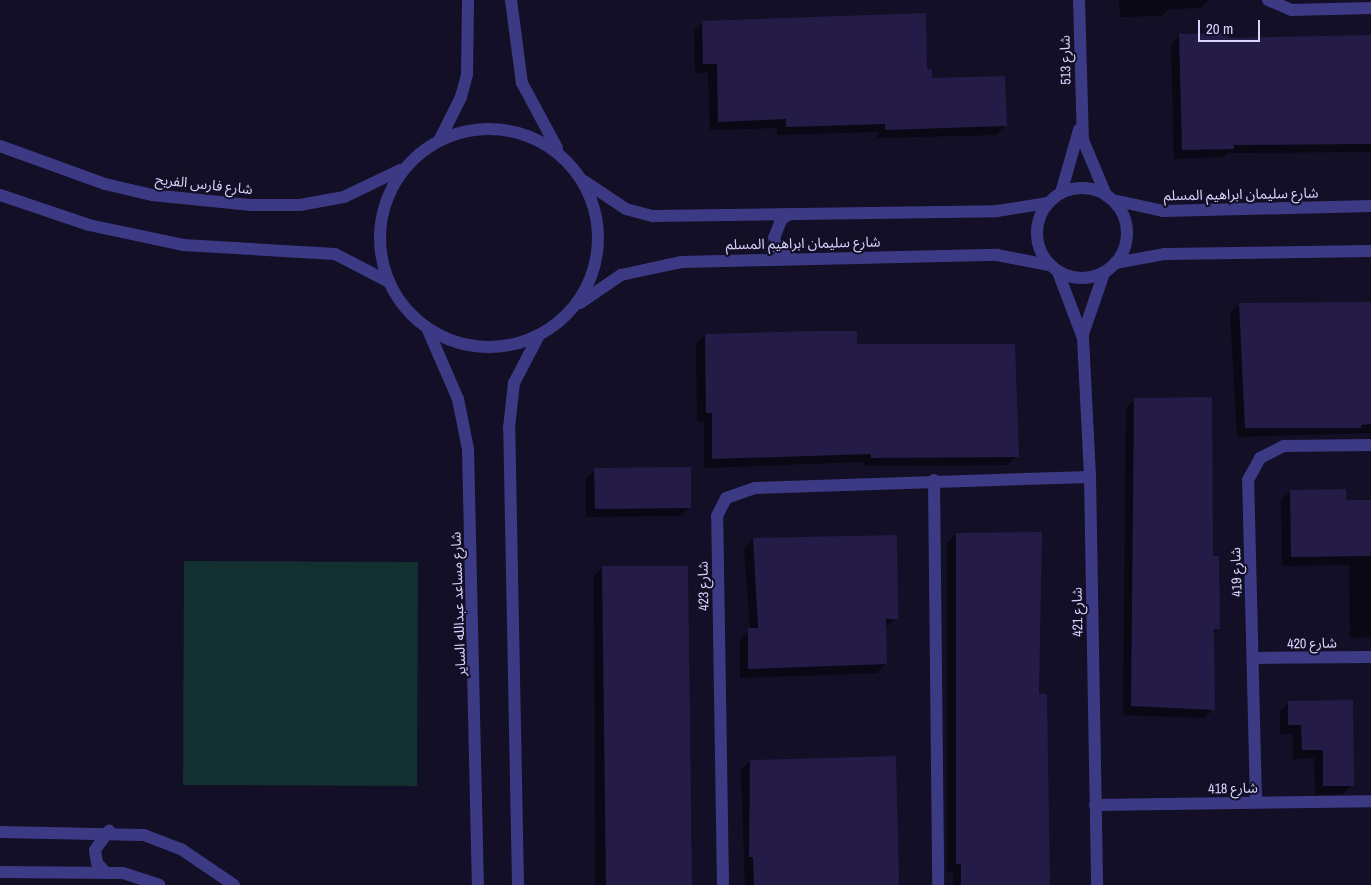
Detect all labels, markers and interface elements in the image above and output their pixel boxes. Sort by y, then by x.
scale bar [1201,10,1264,42]
text: 20 m [1206,18,1233,39]
street label: شارع 513 [1056,35,1074,85]
street label: شارع فارس الفريح [154,171,254,197]
street label: شارع سليمان ابراهيم المسلم [1163,184,1319,204]
street label: شارع سليمان ابراهيم المسلم [725,233,881,253]
street label: شارع مساعد عبدالله الساير [447,531,469,677]
street label: شارع 419 [1227,547,1245,597]
street label: شارع 423 [694,561,712,611]
street label: شارع 421 [1068,587,1086,637]
street label: شارع 420 [1287,634,1337,652]
street label: شارع 418 [1208,779,1258,797]

